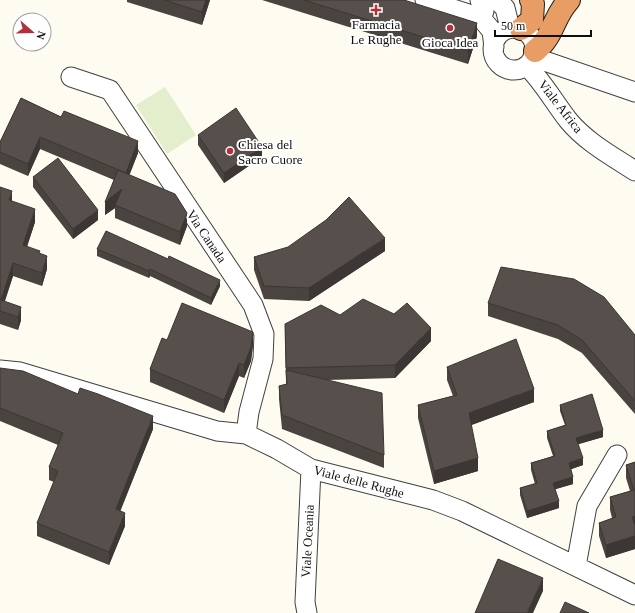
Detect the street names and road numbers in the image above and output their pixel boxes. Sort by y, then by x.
street label: Viale Africa [535,77,586,136]
street label: Via Canada [184,207,230,266]
street label: Viale delle Rughe [312,462,406,501]
street label: Viale Oceania [298,504,317,578]

